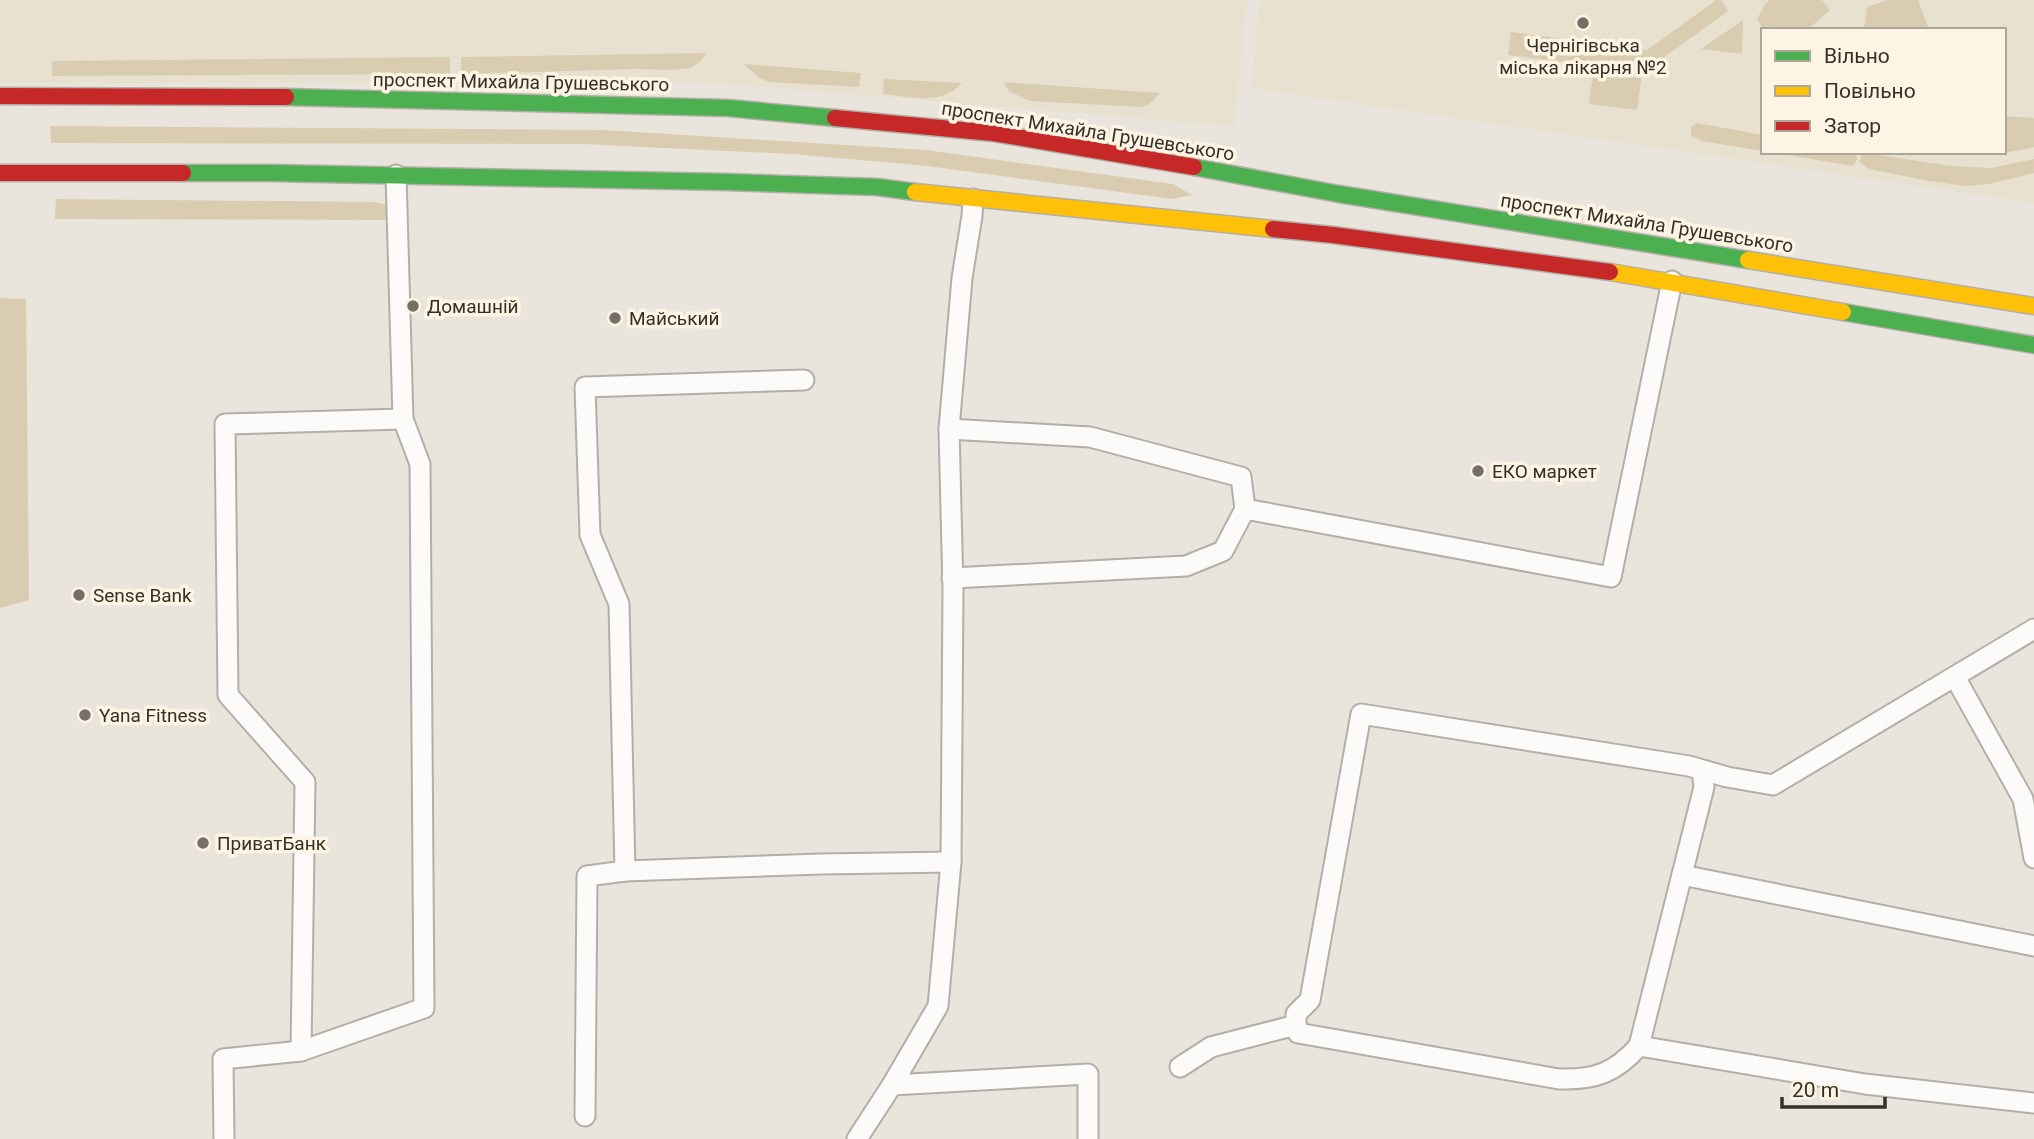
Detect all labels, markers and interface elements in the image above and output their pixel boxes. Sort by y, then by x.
marker: Чернігівська міська лікарня №2 [1575,15,1591,31]
legend [1761,28,2006,154]
place label: Чернігівська міська лікарня №2 [1499,34,1667,79]
text: Вільно [1824,44,1890,68]
street label: проспект Михайла Грушевського [373,68,669,96]
text: Повільно [1824,79,1916,103]
street label: проспект Михайла Грушевського [940,96,1236,166]
text: Затор [1824,114,1881,138]
street label: проспект Михайла Грушевського [1499,188,1795,258]
place label: Домашній [427,295,518,318]
marker: Домашній [405,298,421,314]
place label: Майський [629,307,719,330]
marker: Майський [607,310,623,326]
place label: ЕКО маркет [1492,460,1597,483]
marker: ЕКО маркет [1470,463,1486,479]
place label: Sense Bank [93,584,192,607]
marker: Sense Bank [71,587,87,603]
place label: Yana Fitness [99,704,207,727]
marker: Yana Fitness [77,707,93,723]
place label: ПриватБанк [217,832,327,855]
marker: ПриватБанк [195,835,211,851]
scale bar [1782,1066,1885,1110]
text: 20 m [1792,1078,1839,1102]

